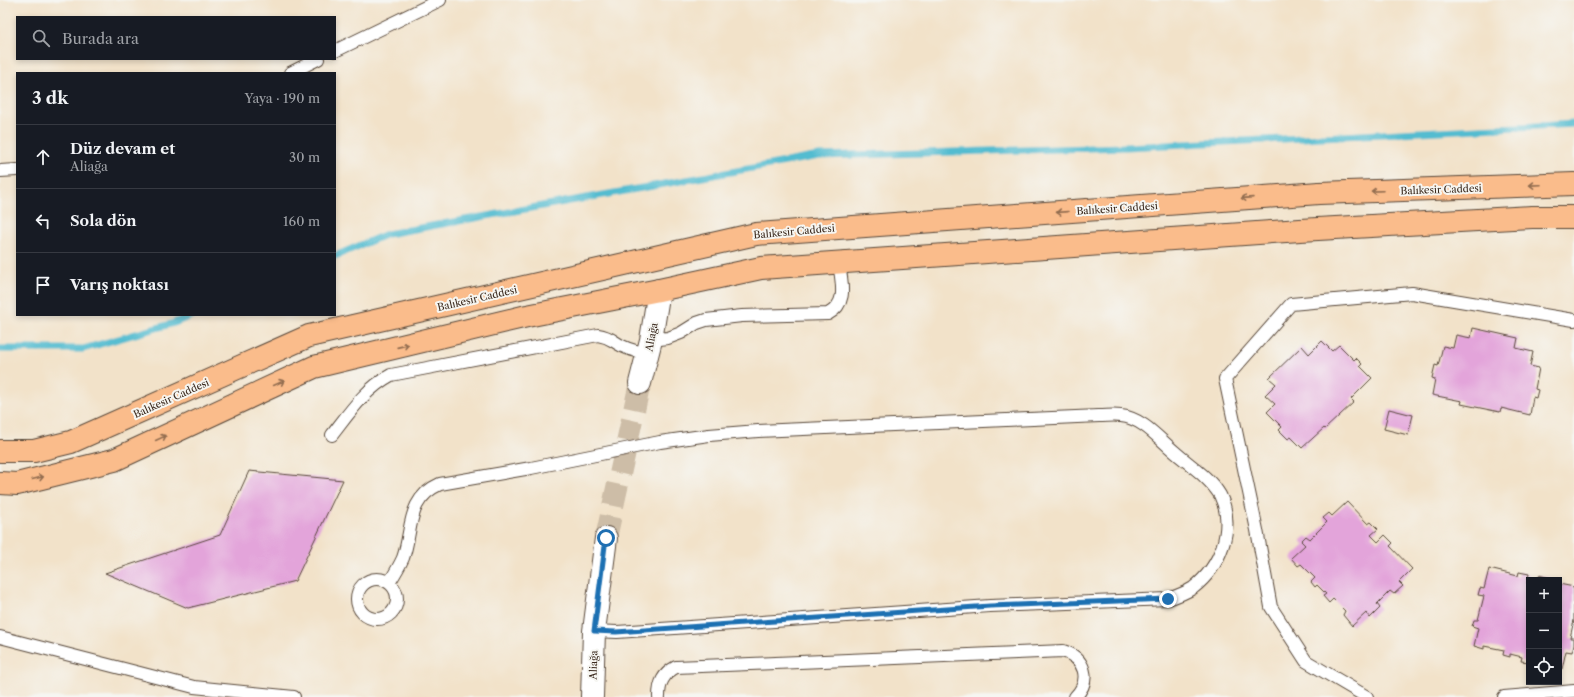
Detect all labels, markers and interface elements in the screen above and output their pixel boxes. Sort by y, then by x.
search box [16,16,336,60]
icon: search [30,27,52,49]
text: Burada ara [62,29,139,48]
text: 3 dk [32,88,68,108]
text: Yaya · 190 m [244,90,320,106]
text: Düz devam et [70,139,175,158]
icon: ahead [32,146,54,168]
text: 30 m [289,149,320,165]
text: Aliağa [70,158,108,174]
one-way arrow [1529,181,1542,189]
street label: Balıkesir Caddesi [1400,182,1482,197]
one-way arrow [1371,187,1384,195]
one-way arrow [1241,195,1254,202]
street label: Balıkesir Caddesi [1076,199,1158,218]
one-way arrow [1056,208,1069,215]
icon: left [32,210,54,232]
text: Sola dön [70,211,137,230]
text: 160 m [283,213,320,229]
street label: Balıkesir Caddesi [753,221,835,242]
icon: arrive [32,274,54,296]
text: Varış noktası [70,275,169,294]
street label: Balıkesir Caddesi [436,283,518,314]
street label: Aliağa [642,321,661,354]
one-way arrow [396,341,409,349]
street label: Balıkesir Caddesi [131,376,211,421]
one-way arrow [273,379,285,386]
one-way arrow [155,434,167,441]
one-way arrow [32,474,45,482]
route start [597,529,615,547]
map controls [1526,577,1562,685]
button: + [1526,577,1562,613]
route end [1159,590,1177,608]
button: − [1526,613,1562,649]
button: locate [1526,649,1562,685]
street label: Aliağa [586,650,601,681]

